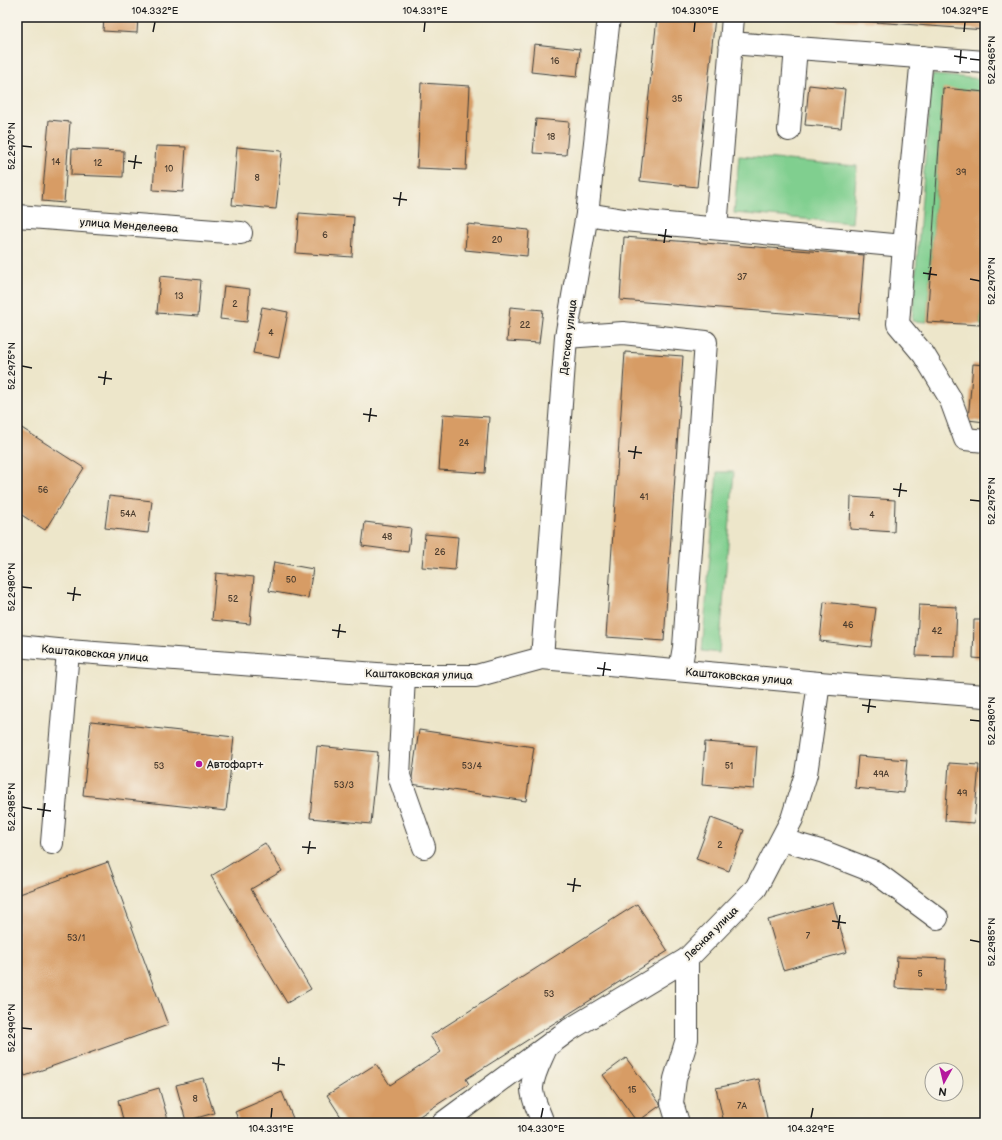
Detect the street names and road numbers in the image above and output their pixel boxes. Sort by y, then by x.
street label: улица Менделеева [79,216,179,235]
street label: Детская улица [557,298,580,376]
street label: Каштаковская улица [41,642,150,665]
street label: Каштаковская улица [685,665,794,688]
street label: Каштаковская улица [365,667,473,682]
street label: Лесная улица [681,903,741,964]

